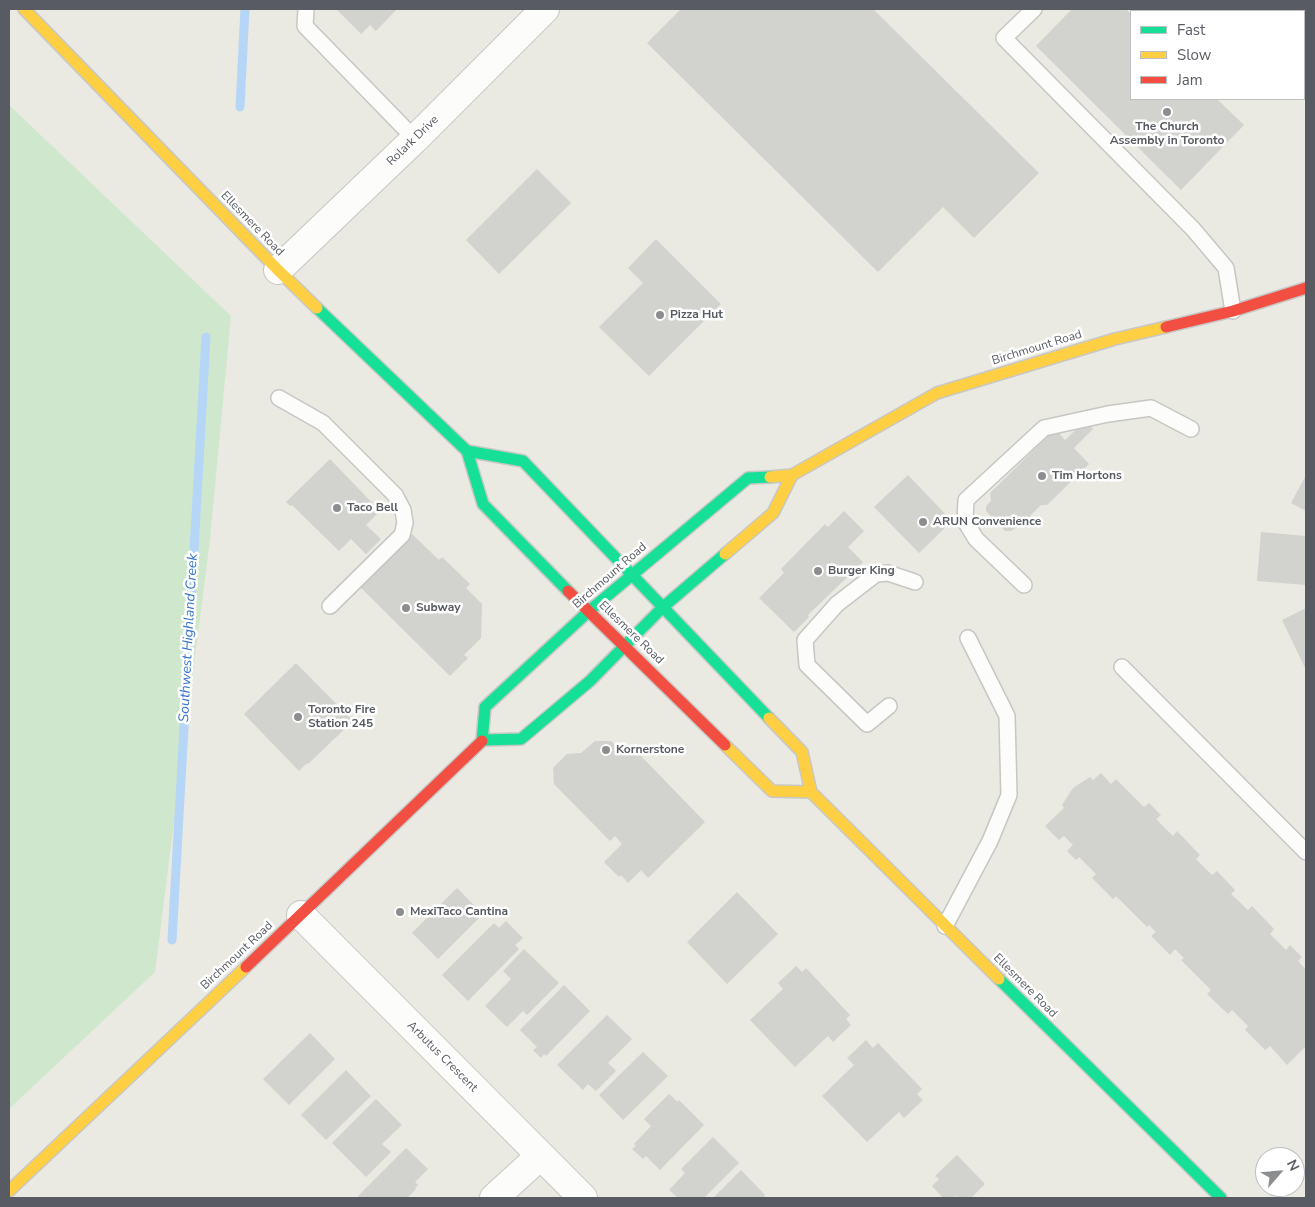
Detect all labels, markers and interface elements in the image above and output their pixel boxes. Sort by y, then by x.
legend [1130,10,1305,100]
text: Fast [1177,20,1205,40]
text: Slow [1177,45,1211,65]
text: Jam [1177,70,1203,90]
marker: The Church Assembly in Toronto [1161,106,1173,118]
street label: Rolark Drive [384,113,442,169]
place label: The Church Assembly in Toronto [1110,120,1224,148]
street label: Ellesmere Road [217,189,287,259]
place label: Pizza Hut [670,308,723,322]
marker: Pizza Hut [654,309,666,321]
street label: Birchmount Road [990,327,1084,369]
place label: Tim Hortons [1052,469,1122,483]
marker: Tim Hortons [1036,470,1048,482]
place label: Taco Bell [347,501,398,515]
marker: Taco Bell [331,502,343,514]
place label: ARUN Convenience [933,515,1041,529]
marker: ARUN Convenience [917,516,929,528]
street label: Birchmount Road [570,540,650,612]
water label: Southwest Highland Creek [176,553,202,723]
place label: Burger King [828,564,895,578]
marker: Burger King [812,565,824,577]
street label: Ellesmere Road [596,598,666,668]
place label: Subway [416,601,461,615]
marker: Subway [400,602,412,614]
place label: Toronto Fire Station 245 [308,703,376,731]
marker: Toronto Fire Station 245 [292,711,304,723]
place label: Kornerstone [616,743,684,757]
marker: Kornerstone [600,744,612,756]
place label: MexiTaco Cantina [410,905,508,919]
marker: MexiTaco Cantina [394,906,406,918]
street label: Birchmount Road [198,919,276,993]
street label: Ellesmere Road [990,951,1060,1021]
street label: Arbutus Crescent [404,1019,480,1095]
north arrow [1255,1147,1305,1197]
text: N [1282,1156,1304,1174]

